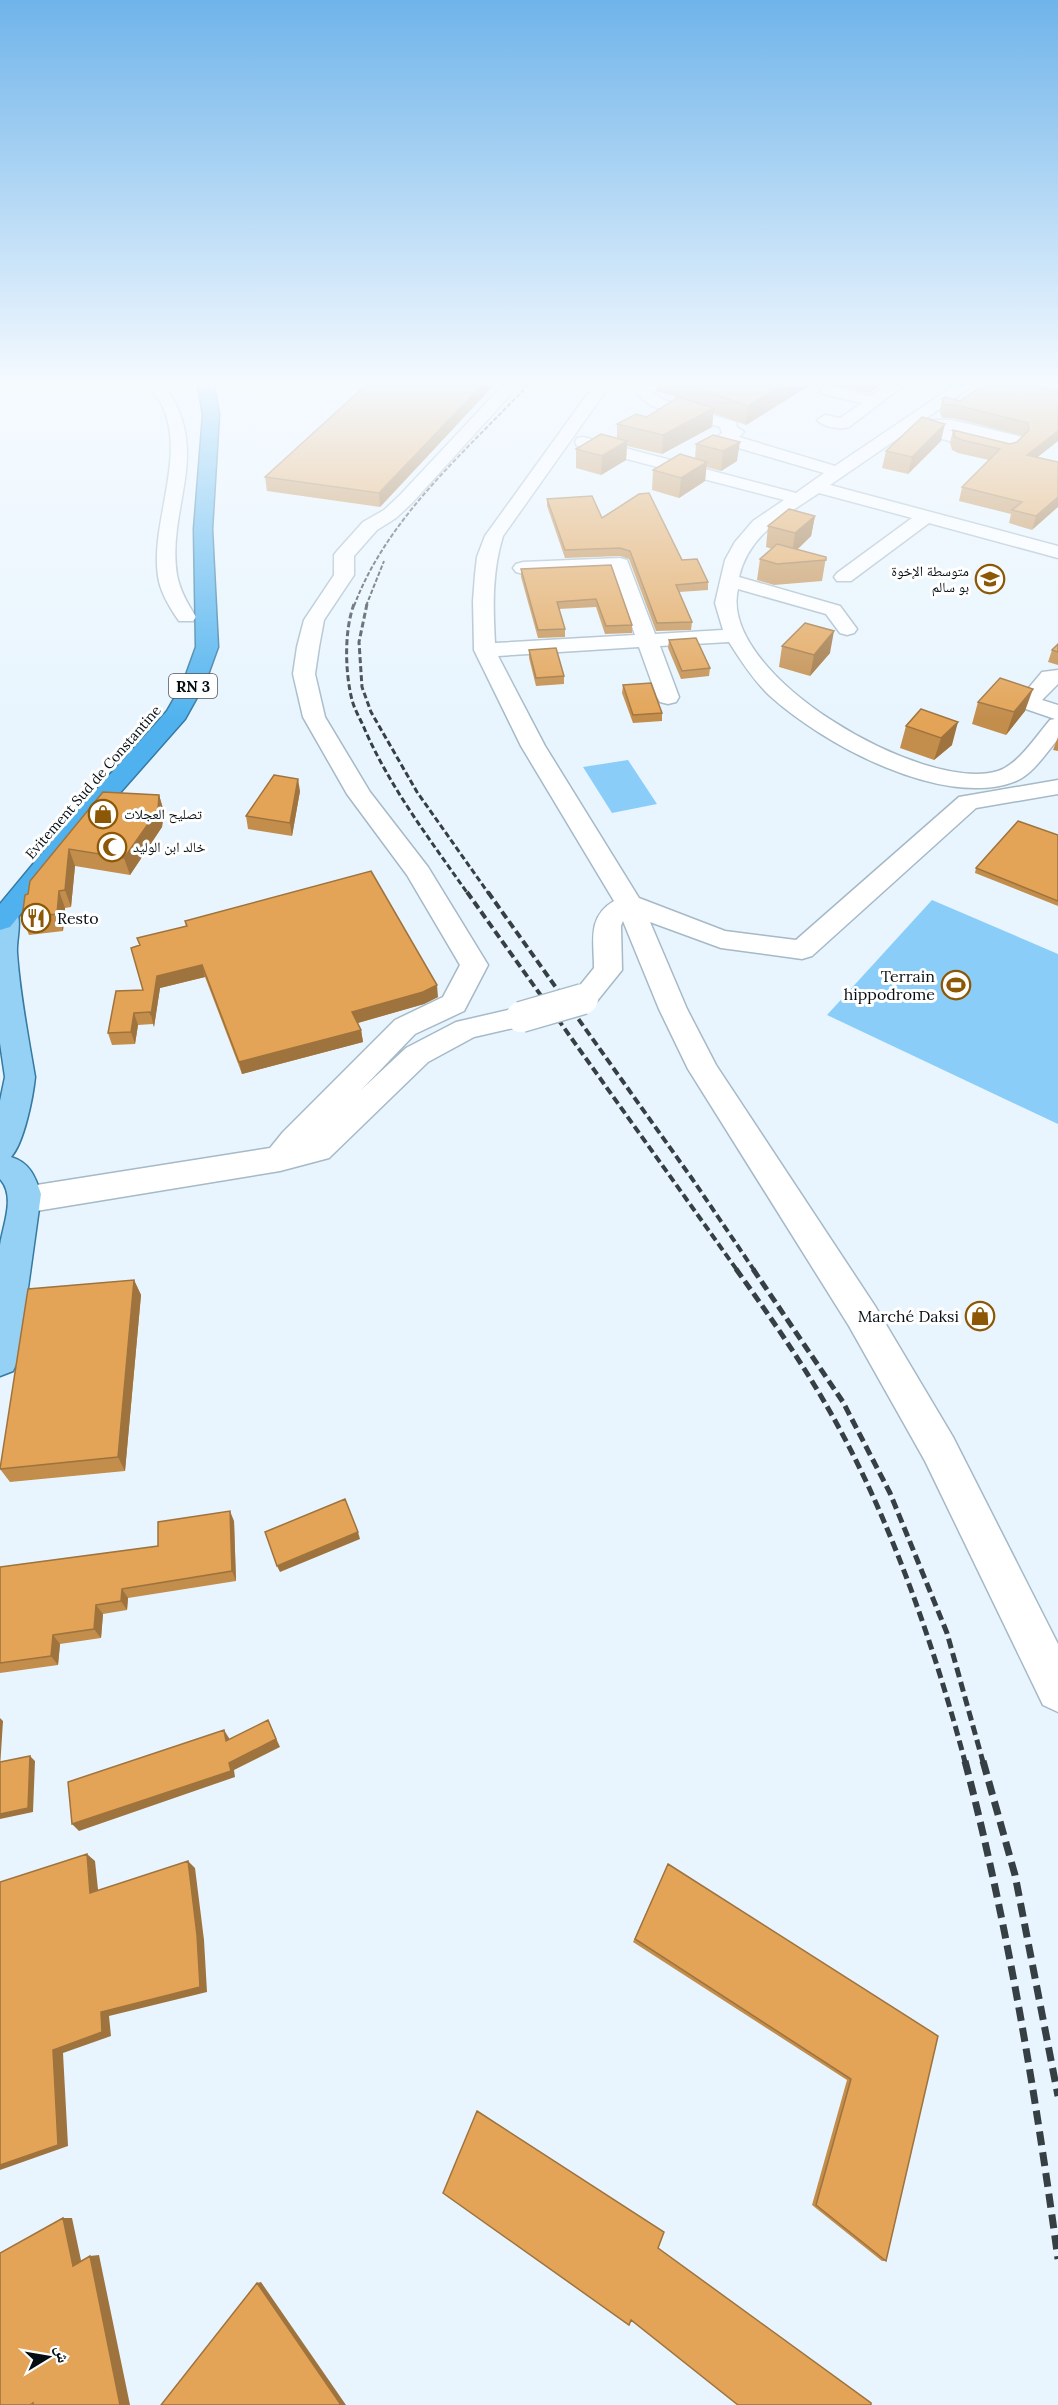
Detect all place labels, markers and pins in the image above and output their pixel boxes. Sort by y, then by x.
place label: متوسطة الإخوة بو سالم [891,562,969,597]
school or university icon: متوسطة الإخوة بو سالم [974,563,1006,595]
shop icon: تصليح العجلات [87,798,119,830]
place label: تصليح العجلات [124,805,202,824]
mosque icon: خالد ابن الوليد [96,831,128,863]
place label: خالد ابن الوليد [133,838,205,856]
restaurant icon: Resto [20,902,52,934]
place label: Resto [57,908,99,928]
place label: Terrain hippodrome [844,966,935,1004]
sports icon: Terrain hippodrome [940,969,972,1001]
shop icon: Marché Daksi [964,1300,996,1332]
place label: Marché Daksi [858,1306,959,1326]

